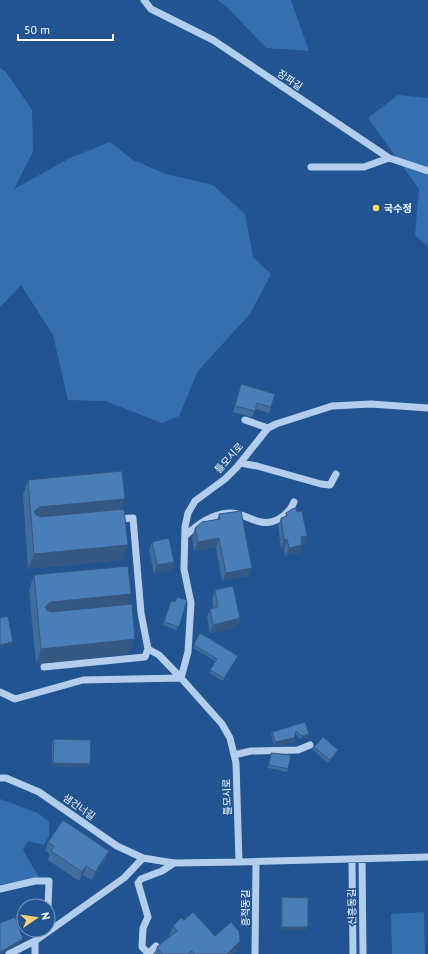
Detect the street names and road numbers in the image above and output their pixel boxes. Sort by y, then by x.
street label: 장파길 [275,67,305,93]
street label: 틀모시로 [212,440,246,476]
street label: 틀모시로 [220,778,234,816]
street label: 샘건너길 [60,791,98,823]
street label: 신흥동길 [345,888,359,926]
street label: 흥척동길 [239,890,252,926]

